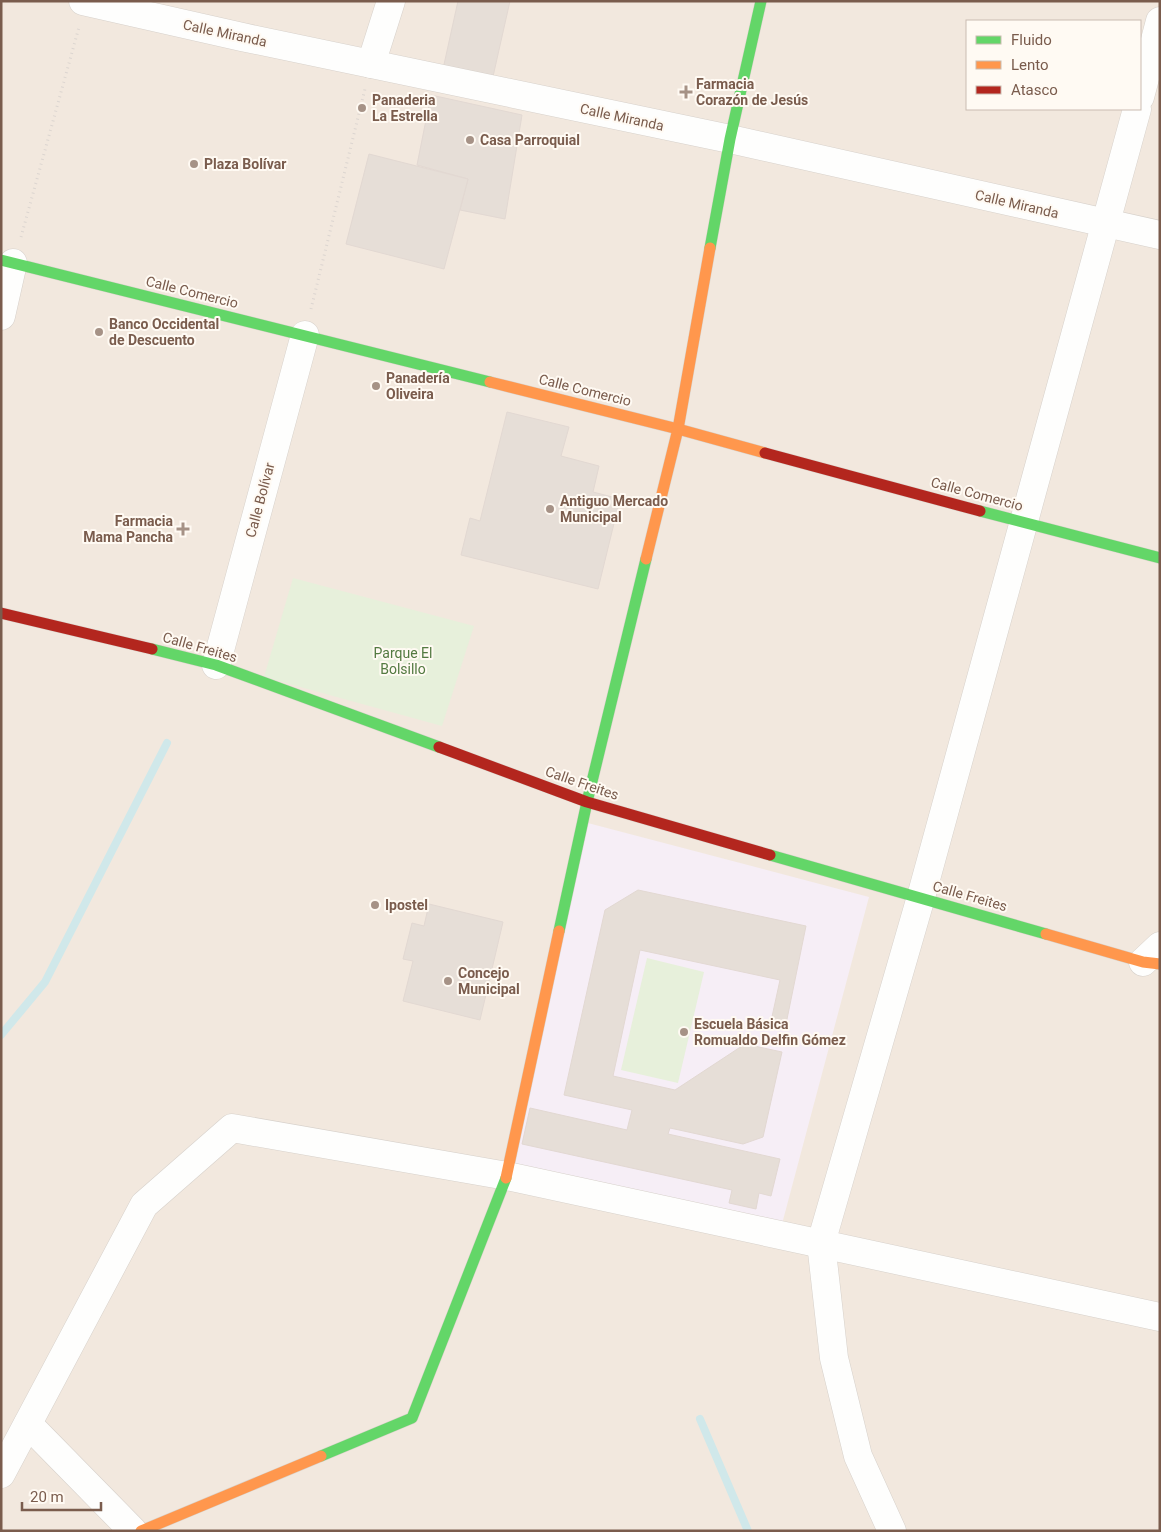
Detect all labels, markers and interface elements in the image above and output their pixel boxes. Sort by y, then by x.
street label: Calle Miranda [182,16,268,50]
legend [966,20,1141,110]
text: Fluido [1011,31,1052,49]
text: Lento [1011,56,1049,74]
place label: Farmacia Corazón de Jesús [696,76,808,108]
text: Atasco [1011,81,1058,99]
marker: Farmacia Corazón de Jesús [680,86,692,98]
place label: Panaderia La Estrella [372,92,438,124]
street label: Calle Miranda [579,100,665,134]
marker: Panaderia La Estrella [356,102,368,114]
place label: Casa Parroquial [480,132,580,148]
marker: Casa Parroquial [464,134,476,146]
place label: Plaza Bolívar [204,156,286,172]
marker: Plaza Bolívar [188,158,200,170]
street label: Calle Miranda [974,187,1060,221]
street label: Calle Comercio [144,273,240,311]
place label: Banco Occidental de Descuento [109,316,219,348]
marker: Banco Occidental de Descuento [93,326,105,338]
place label: Panadería Oliveira [386,370,450,402]
street label: Calle Comercio [537,371,633,409]
marker: Panadería Oliveira [370,380,382,392]
street label: Calle Bolívar [242,460,278,539]
street label: Calle Comercio [929,474,1025,514]
place label: Antiguo Mercado Municipal [560,493,668,525]
marker: Antiguo Mercado Municipal [544,503,556,515]
place label: Farmacia Mama Pancha [83,513,174,545]
marker: Farmacia Mama Pancha [177,523,189,535]
street label: Calle Freites [161,629,239,665]
park label: Parque El Bolsillo [374,645,432,677]
street label: Calle Freites [543,763,621,803]
street label: Calle Freites [931,878,1009,914]
place label: Ipostel [385,897,428,913]
marker: Ipostel [369,899,381,911]
place label: Concejo Municipal [458,965,520,997]
marker: Concejo Municipal [442,975,454,987]
place label: Escuela Básica Romualdo Delfin Gómez [694,1016,846,1048]
marker: Escuela Básica Romualdo Delfin Gómez [678,1026,690,1038]
scale bar [22,1480,101,1512]
text: 20 m [30,1488,64,1506]

